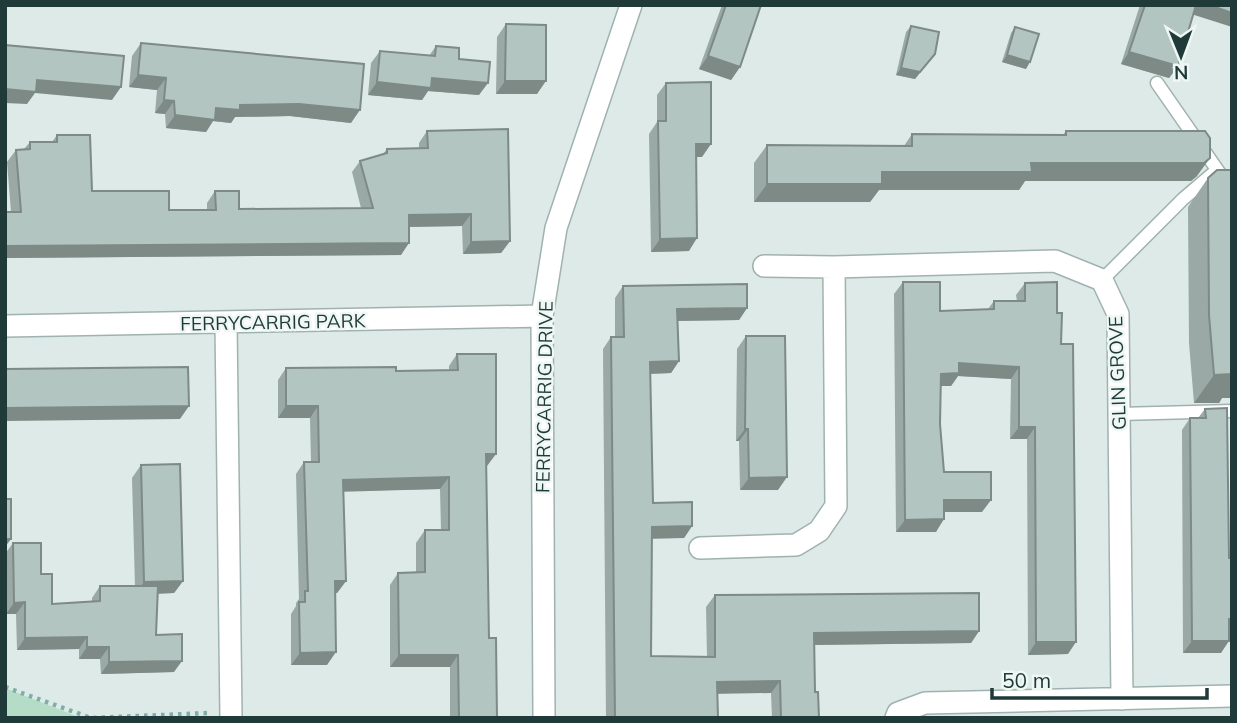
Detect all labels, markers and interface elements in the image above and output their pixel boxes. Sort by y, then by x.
north arrow [1146,21,1216,91]
text: N [1174,61,1189,85]
street label: FERRYCARRIG DRIVE [530,301,558,493]
street label: FERRYCARRIG PARK [180,308,367,336]
street label: GLIN GROVE [1103,316,1131,430]
scale bar [992,656,1207,700]
text: 50 m [1002,667,1051,693]

